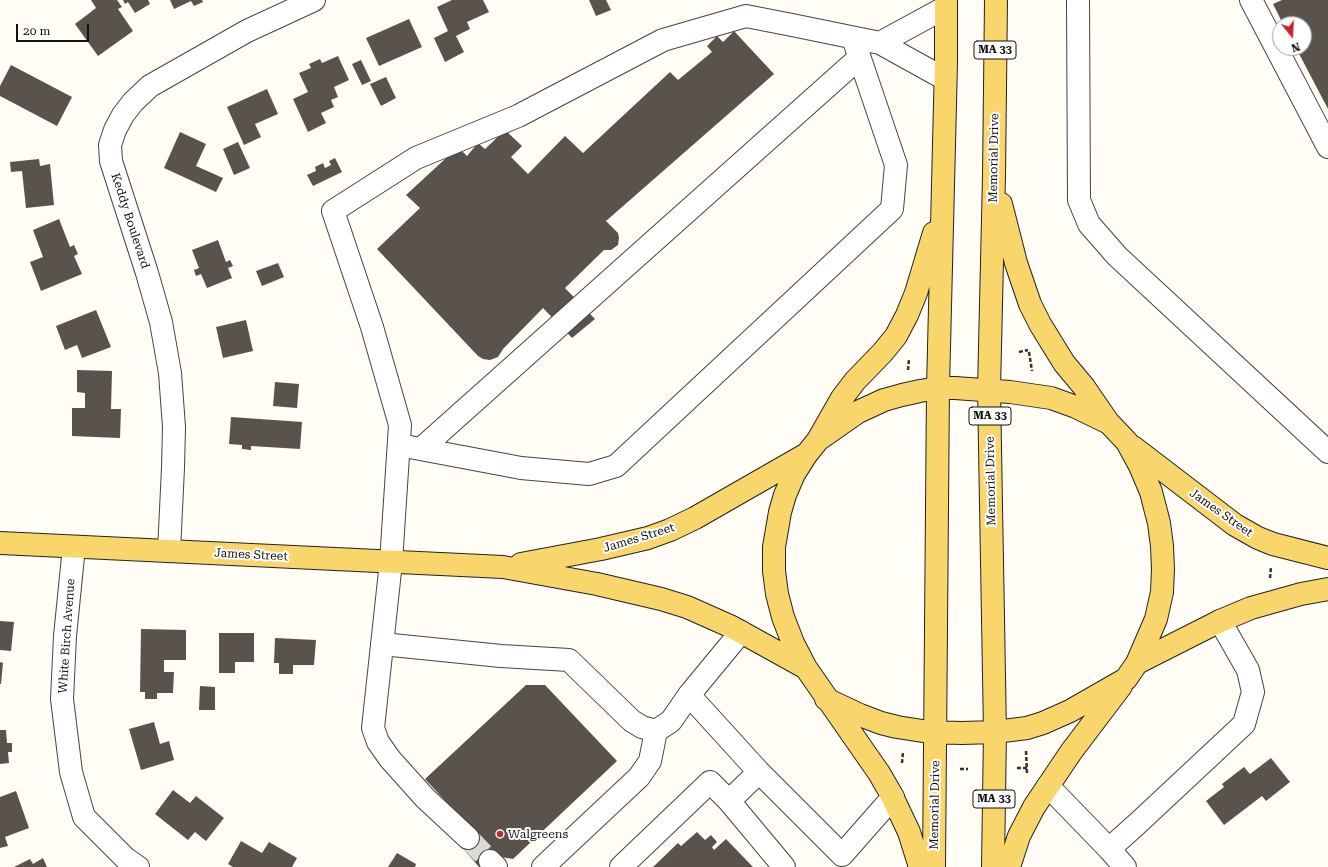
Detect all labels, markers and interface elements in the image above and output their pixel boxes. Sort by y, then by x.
scale bar [18,16,91,42]
north arrow [1272,16,1312,56]
text: 20 m [23,24,50,38]
text: N [1290,39,1302,54]
road number: MA 33 [974,41,1016,59]
street label: Memorial Drive [986,113,1002,203]
street label: Keddy Boulevard [108,171,152,271]
road number: MA 33 [969,407,1011,425]
street label: Memorial Drive [983,436,999,526]
street label: James Street [1187,486,1255,540]
street label: James Street [602,520,676,556]
street label: James Street [214,546,288,564]
street label: White Birch Avenue [56,578,78,694]
street label: Memorial Drive [927,760,943,850]
road number: MA 33 [973,790,1015,808]
place label: Walgreens [508,827,568,841]
marker: Walgreens [495,829,505,839]

